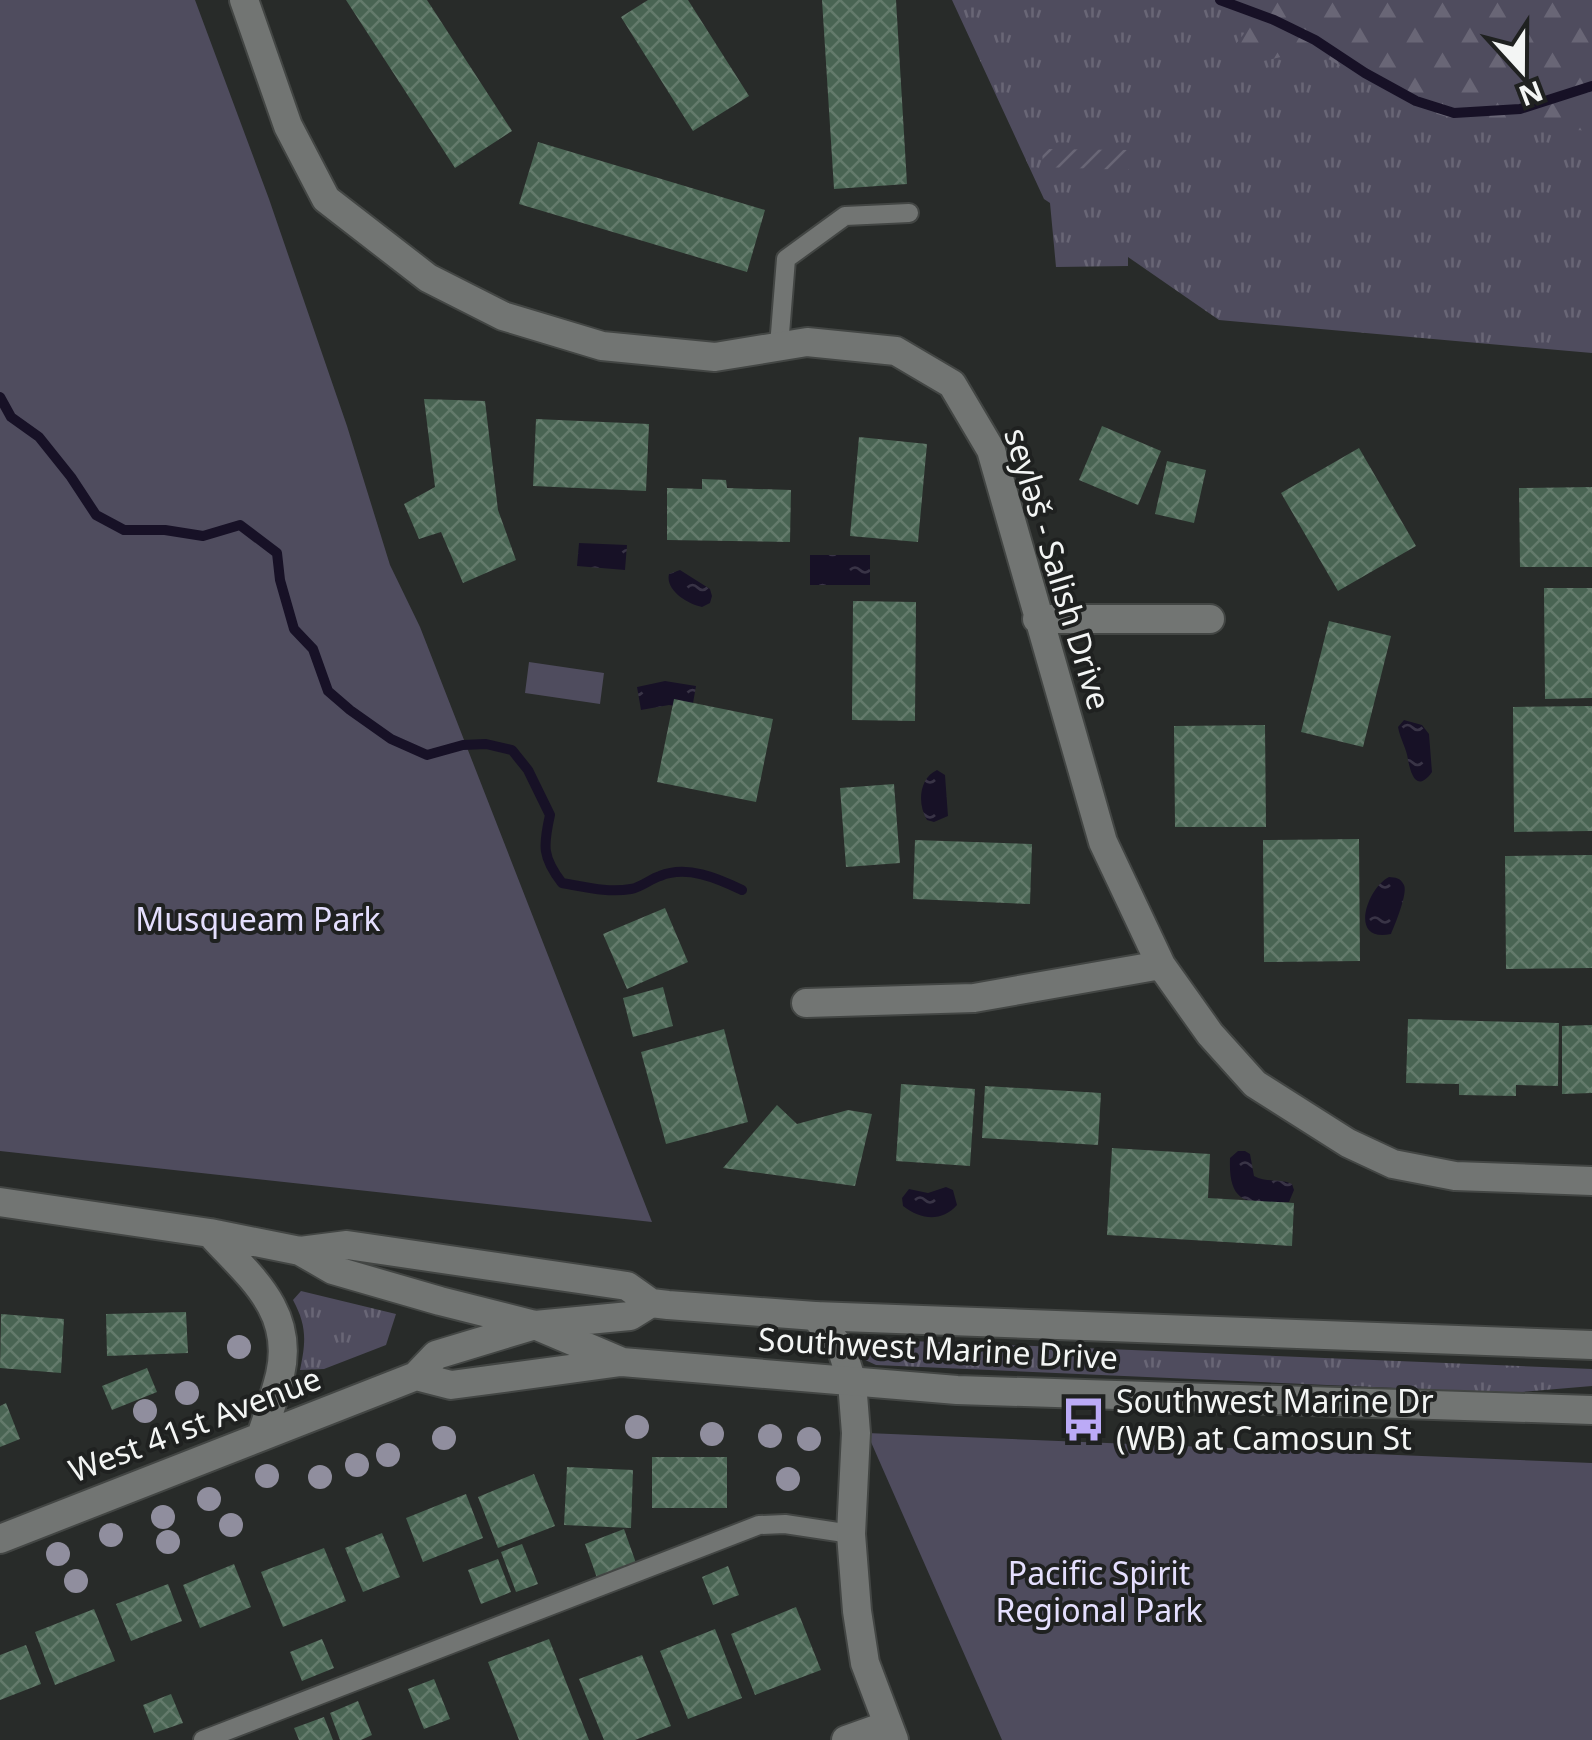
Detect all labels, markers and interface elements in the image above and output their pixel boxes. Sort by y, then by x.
north arrow [1472,20,1572,120]
text: N [1514,72,1549,116]
street label: seyləš - Salish Drive [995,423,1122,715]
park label: Musqueam Park [135,897,381,940]
street label: Southwest Marine Drive [757,1317,1119,1378]
street label: West 41st Avenue [62,1356,327,1491]
place label: Southwest Marine Dr (WB) at Camosun St [1116,1379,1434,1459]
bus stop icon: Southwest Marine Dr (WB) at Camosun St [1059,1396,1107,1444]
park label: Pacific Spirit Regional Park [995,1551,1203,1631]

